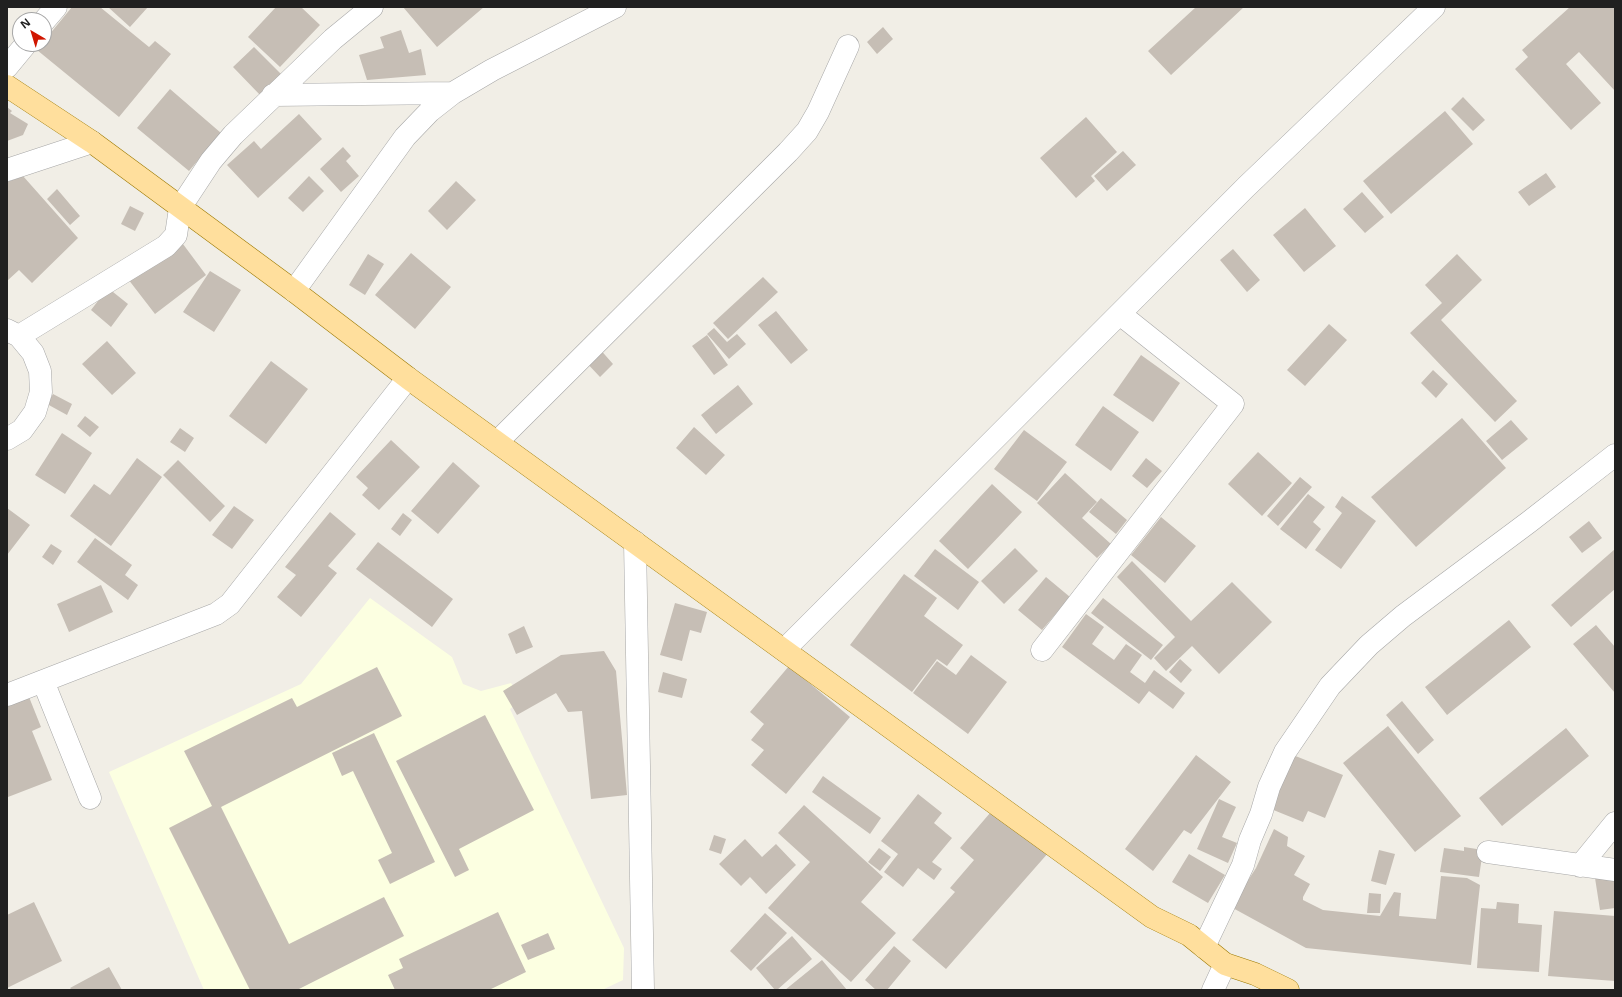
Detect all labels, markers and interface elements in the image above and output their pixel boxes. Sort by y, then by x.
north arrow [12,12,52,52]
text: N [17,14,33,32]

